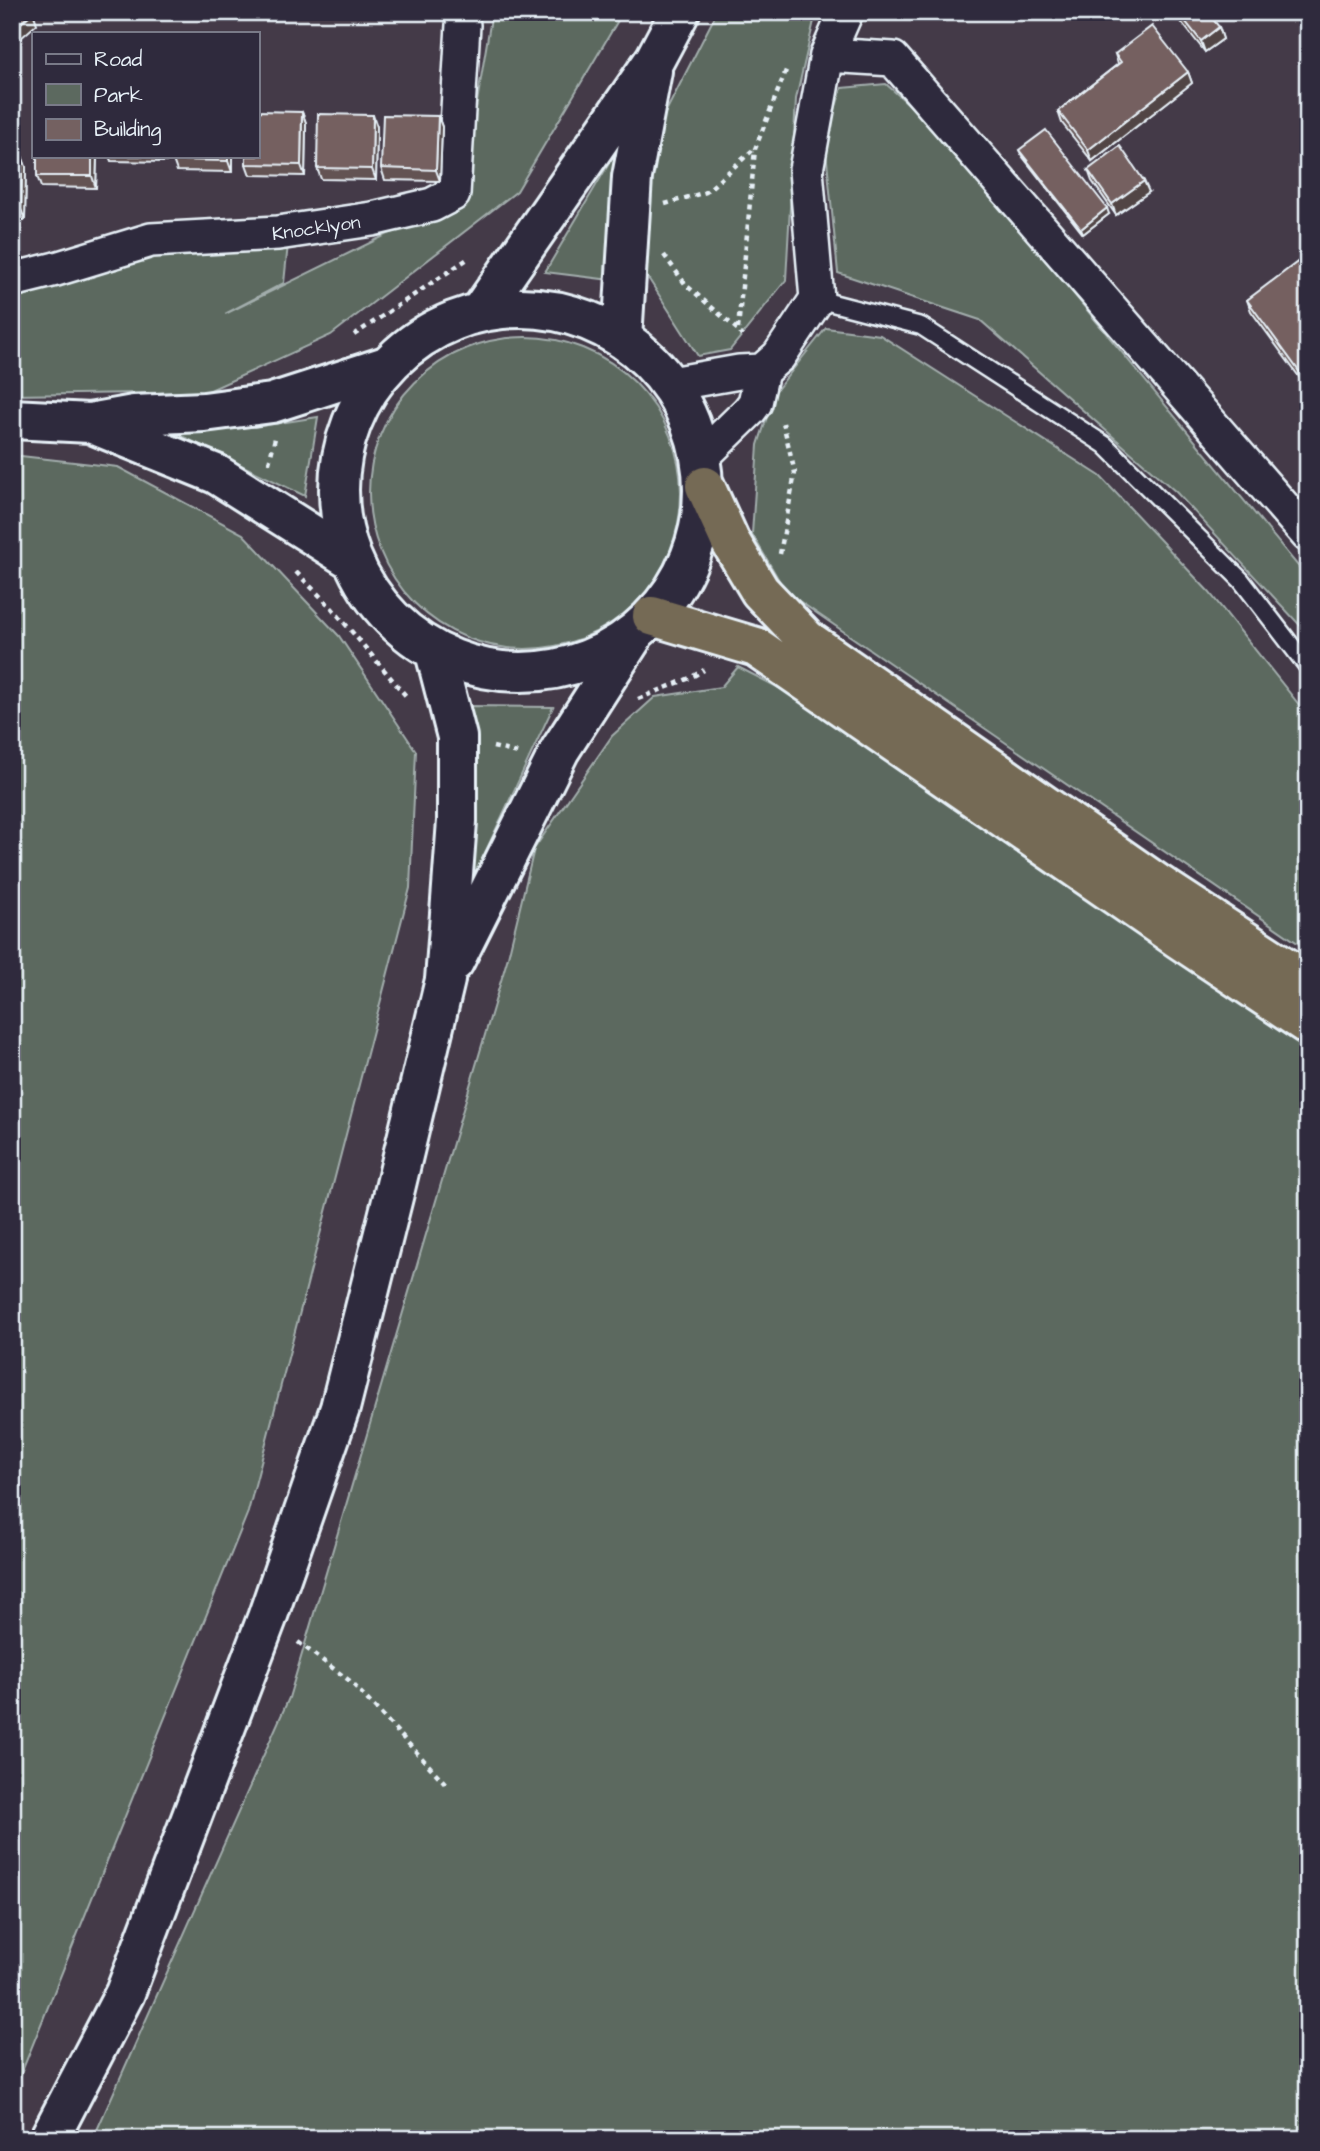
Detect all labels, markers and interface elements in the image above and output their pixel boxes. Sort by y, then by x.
legend [32,32,259,158]
text: Road [94,45,142,74]
text: Park [94,81,143,110]
text: Building [94,115,162,146]
street label: Knocklyon [270,209,362,249]

